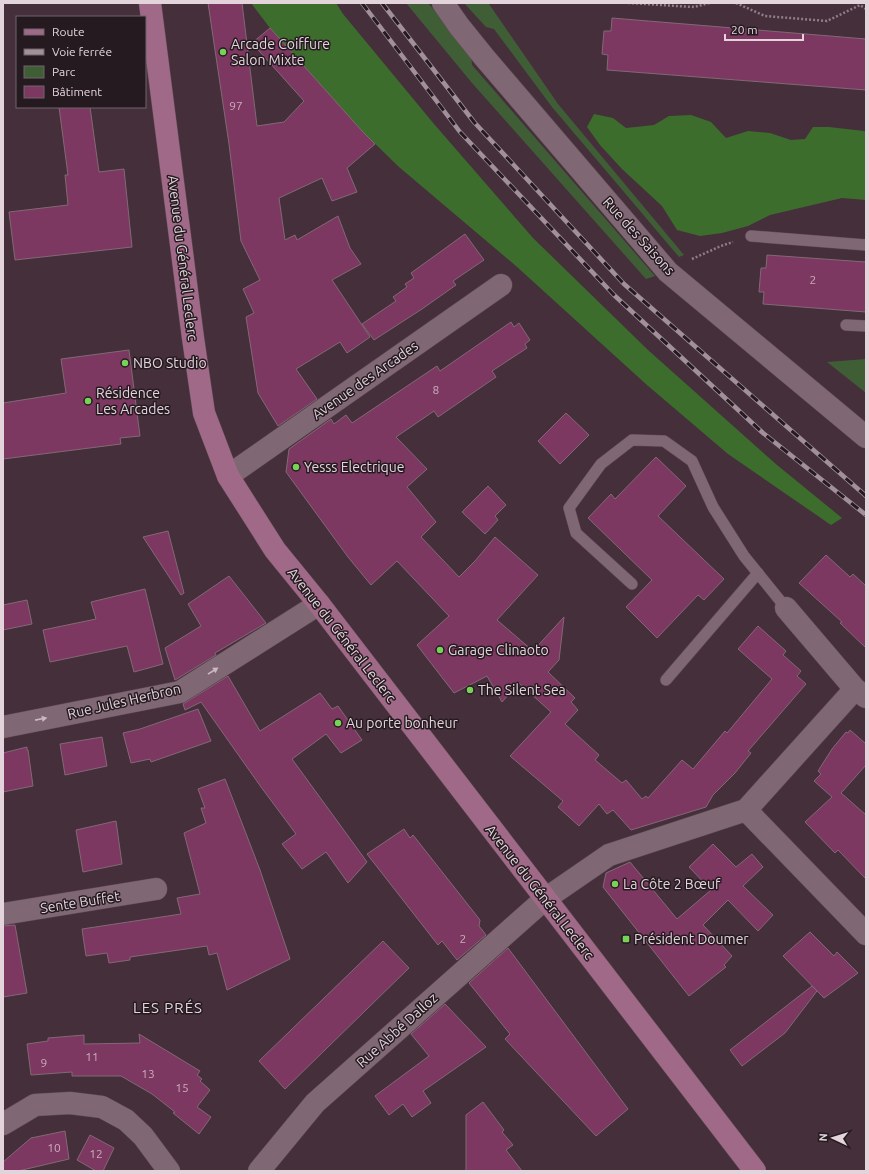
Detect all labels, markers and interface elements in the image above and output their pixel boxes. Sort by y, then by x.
legend [16,16,146,108]
scale bar [725,16,803,42]
text: 20 m [731,23,758,36]
text: Route [52,25,85,38]
place label: Arcade Coiffure Salon Mixte [231,36,330,68]
text: Voie ferrée [52,45,112,58]
marker: Arcade Coiffure Salon Mixte [218,47,228,57]
text: Parc [52,65,76,78]
text: Bâtiment [52,85,102,98]
house number: 97 [229,99,243,112]
street label: Avenue du Général Leclerc [165,174,201,342]
street label: Rue des Saisons [600,194,678,278]
house number: 2 [810,273,816,286]
street label: Avenue des Arcades [309,337,421,423]
place label: NBO Studio [133,355,207,371]
marker: NBO Studio [120,358,130,368]
house number: 8 [433,383,440,396]
place label: Résidence Les Arcades [96,385,170,417]
marker: Résidence Les Arcades [83,396,93,406]
place label: Yesss Electrique [304,459,405,475]
marker: Yesss Electrique [291,462,301,472]
street label: Avenue du Général Leclerc [284,565,400,706]
place label: Garage Clinaoto [448,642,549,658]
marker: Garage Clinaoto [435,645,445,655]
one-way arrow [208,667,218,675]
street label: Rue Jules Herbron [66,680,182,722]
place label: The Silent Sea [478,682,566,698]
marker: The Silent Sea [465,685,475,695]
place label: Au porte bonheur [346,715,458,731]
one-way arrow [35,716,47,722]
marker: Au porte bonheur [333,718,343,728]
street label: Avenue du Général Leclerc [482,822,598,963]
place label: La Côte 2 Bœuf [623,876,721,892]
marker: La Côte 2 Bœuf [610,879,620,889]
street label: Sente Buffet [39,888,121,916]
place label: Président Doumer [634,931,749,947]
house number: 2 [460,932,466,945]
marker: Président Doumer [621,934,631,944]
street label: Rue Abbé Dalloz [353,990,441,1070]
district label: LES PRÉS [133,999,203,1016]
house number: 11 [85,1050,99,1063]
house number: 9 [41,1056,47,1069]
house number: 13 [141,1067,155,1080]
house number: 15 [175,1081,189,1094]
north arrow [813,1118,853,1158]
text: N [817,1133,829,1142]
house number: 10 [47,1141,61,1154]
house number: 12 [89,1147,103,1160]

